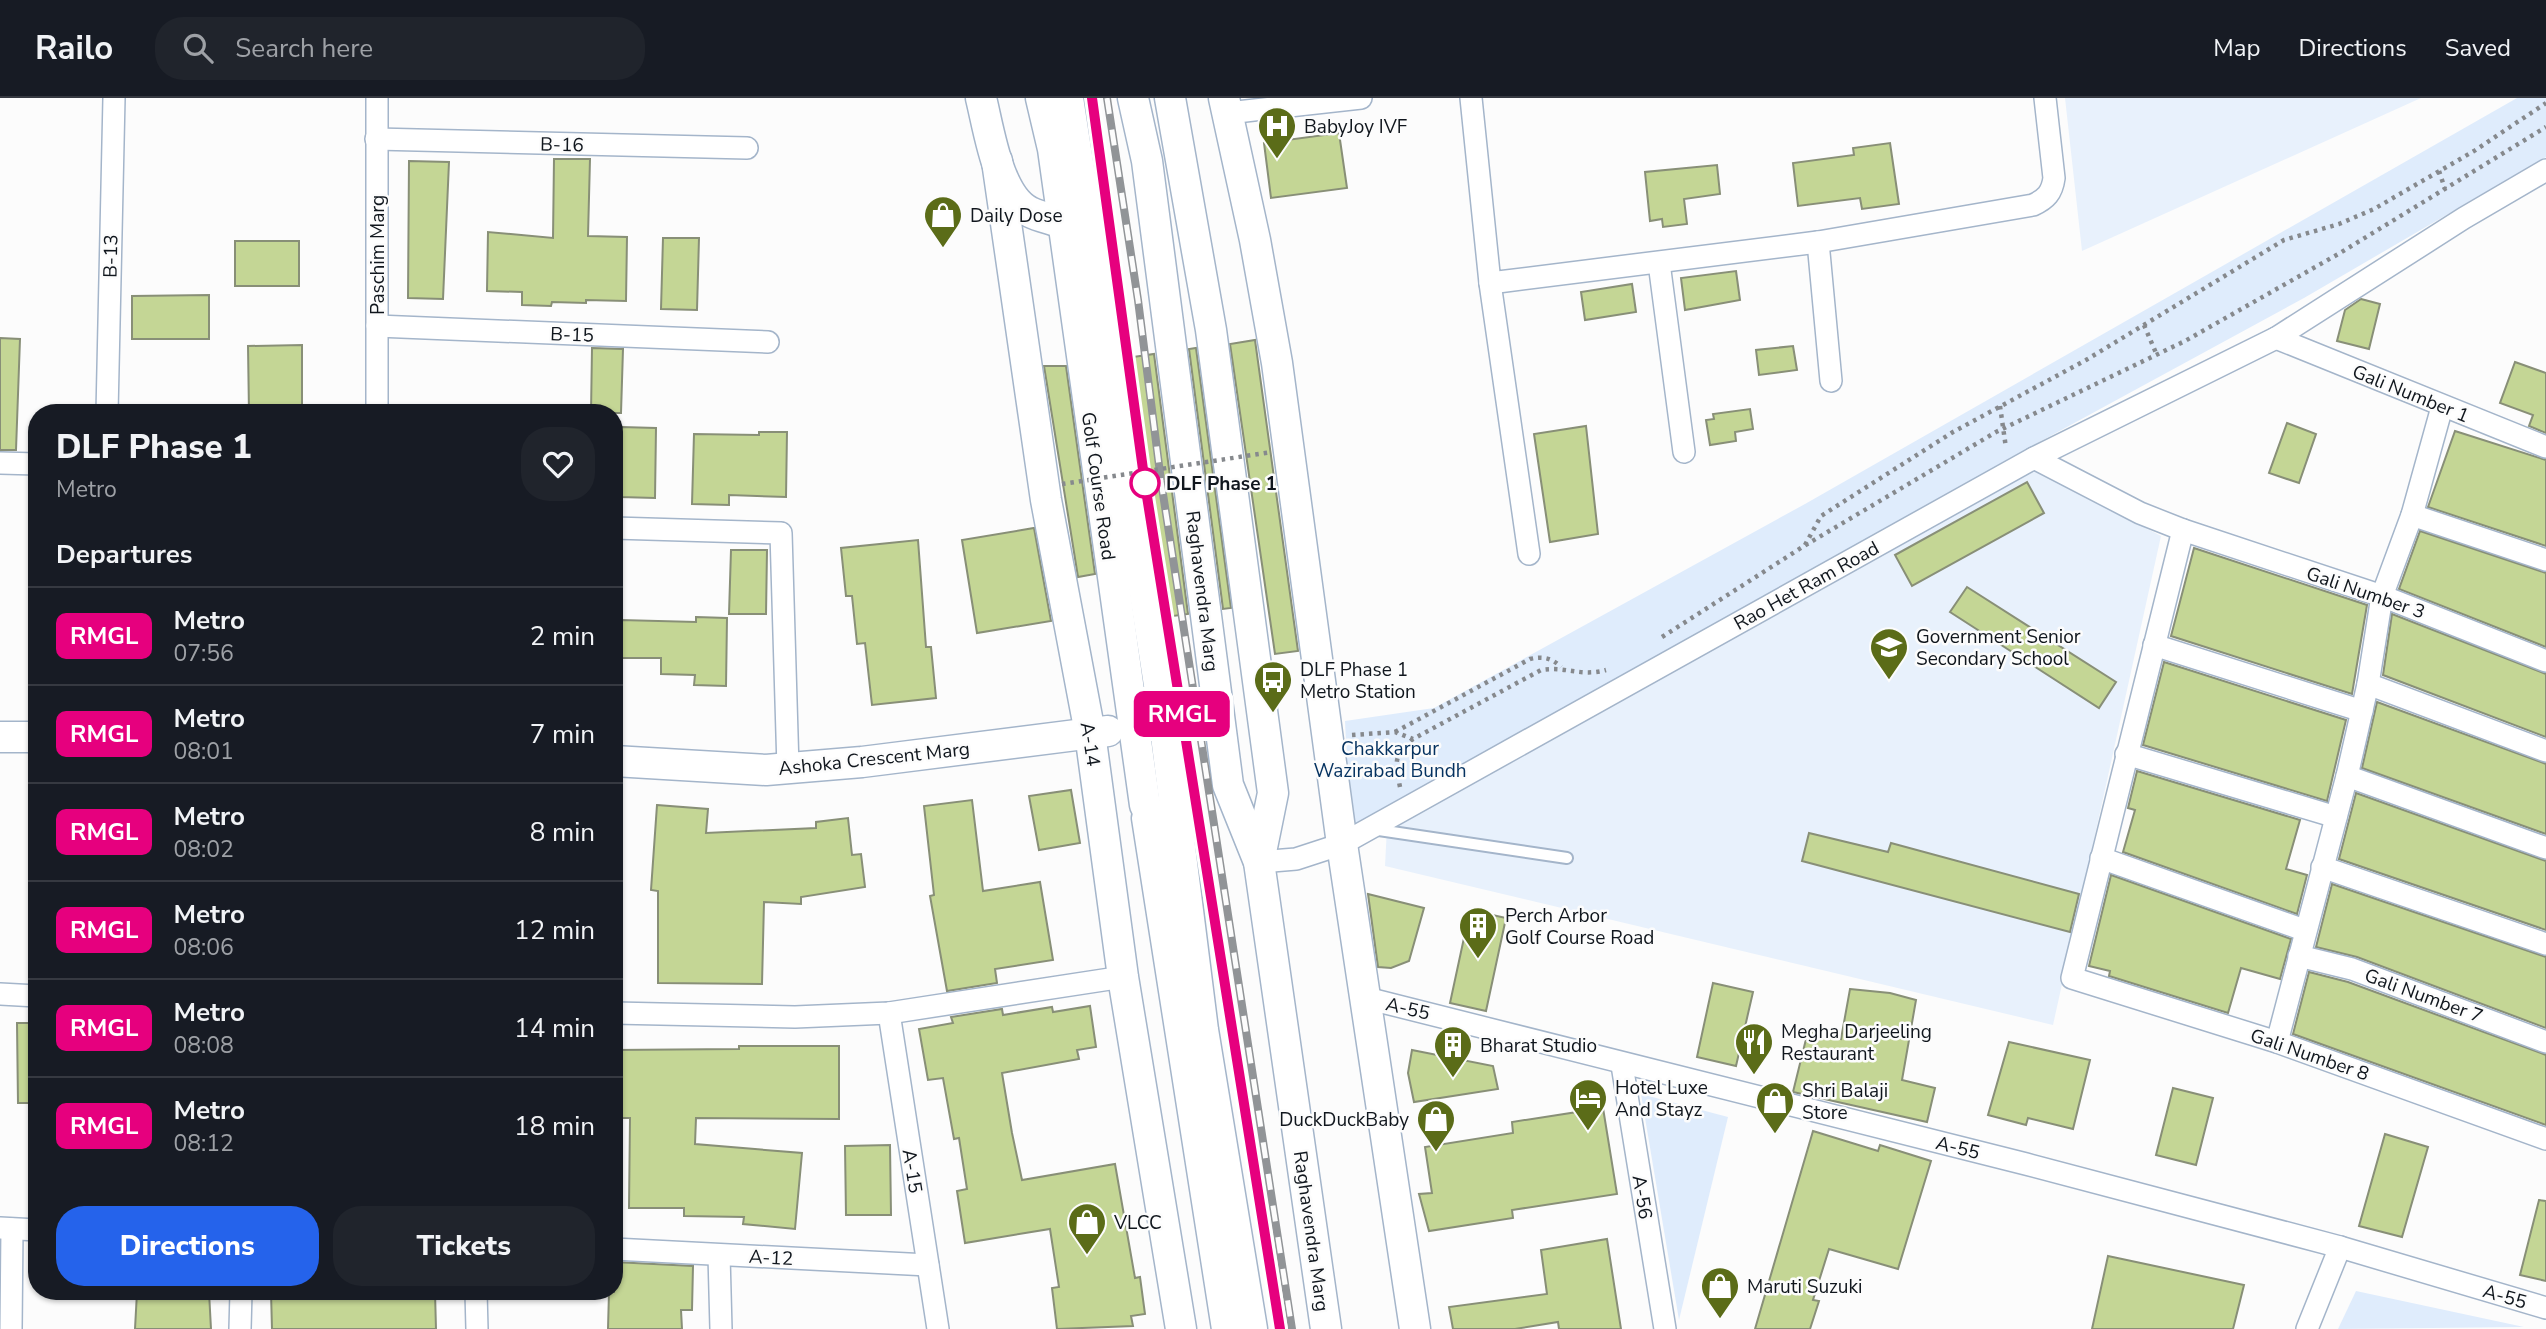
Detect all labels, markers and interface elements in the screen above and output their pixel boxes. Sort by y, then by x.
search box [155,17,645,80]
text: Railo [35,26,113,71]
icon: search [179,29,217,67]
text: Search here [235,31,373,66]
text: Map [2213,32,2260,64]
text: Directions [2298,32,2407,64]
text: Saved [2445,32,2511,64]
hospital icon: BabyJoy IVF [1256,105,1298,160]
place label: BabyJoy IVF [1304,114,1407,140]
street label: B-16 [540,132,584,158]
shop icon: Daily Dose [922,194,964,249]
street label: Paschim Marg [365,195,391,315]
place label: Daily Dose [970,203,1063,229]
street label: B-13 [98,234,124,278]
street label: B-15 [550,321,594,349]
street label: Gali Number 1 [2348,359,2473,429]
street label: Golf Course Road [1075,410,1121,562]
text: DLF Phase 1 [56,425,252,470]
button: heart [521,427,595,501]
marker: DLF Phase 1 [1130,468,1160,498]
place label: DLF Phase 1 [1166,471,1277,497]
text: Metro [56,474,117,505]
street label: Raghavendra Marg [1179,509,1225,673]
street label: Rao Het Ram Road [1729,535,1884,637]
text: Departures [56,537,192,572]
street label: Gali Number 3 [2303,560,2429,625]
text: Metro [173,603,245,638]
text: 2 min [530,619,595,654]
text: RMGL [70,620,138,652]
place label: Government Senior Secondary School [1916,624,2081,672]
school or university icon: Government Senior Secondary School [1868,626,1910,681]
text: 07:56 [173,638,234,669]
place label: DLF Phase 1 Metro Station [1300,657,1416,705]
bus stop icon: DLF Phase 1 Metro Station [1252,659,1294,714]
line badge: RMGL [1133,691,1231,737]
text: RMGL [1148,698,1216,730]
text: Metro [173,701,245,736]
text: 7 min [530,717,595,752]
text: RMGL [70,718,138,750]
street label: A-14 [1074,720,1106,768]
text: 08:01 [173,736,234,767]
street label: Ashoka Crescent Marg [777,736,971,782]
park label: Chakkarpur Wazirabad Bundh [1313,736,1467,784]
text: Metro [173,799,245,834]
text: 8 min [530,815,595,850]
text: RMGL [70,816,138,848]
text: 08:02 [173,834,234,865]
text: Metro [173,897,245,932]
place label: Perch Arbor Golf Course Road [1505,903,1654,951]
building icon: Perch Arbor Golf Course Road [1457,905,1499,960]
text: 12 min [514,913,595,948]
text: RMGL [70,914,138,946]
text: 08:06 [173,932,234,963]
street label: Gali Number 7 [2361,963,2486,1029]
street label: A-55 [1383,991,1432,1027]
text: Metro [173,995,245,1030]
text: 14 min [514,1011,595,1046]
text: RMGL [70,1012,138,1044]
place label: Megha Darjeeling Restaurant [1781,1019,1932,1067]
restaurant icon: Megha Darjeeling Restaurant [1733,1021,1775,1076]
street label: Gali Number 8 [2247,1022,2373,1087]
building icon: Bharat Studio [1432,1024,1474,1079]
text: 08:08 [173,1030,234,1061]
place label: Bharat Studio [1480,1033,1597,1059]
place label: Hotel Luxe And Stayz [1615,1075,1708,1123]
hotel icon: Hotel Luxe And Stayz [1567,1077,1609,1132]
place label: Shri Balaji Store [1802,1078,1888,1126]
shop icon: Shri Balaji Store [1754,1080,1796,1135]
text: Metro [173,1093,245,1128]
shop icon: DuckDuckBaby [1415,1098,1457,1153]
place label: DuckDuckBaby [1279,1107,1409,1133]
text: 18 min [514,1109,595,1144]
text: RMGL [70,1110,138,1142]
text: 08:12 [173,1128,234,1159]
street label: A-55 [1933,1130,1982,1166]
street label: A-15 [896,1147,928,1195]
street label: Raghavendra Marg [1287,1149,1335,1313]
street label: A-56 [1626,1173,1658,1221]
shop icon: VLCC [1066,1201,1108,1256]
button: Directions [56,1206,319,1286]
button: Tickets [333,1206,595,1286]
place label: VLCC [1113,1210,1162,1236]
street label: A-12 [748,1244,794,1272]
shop icon: Maruti Suzuki [1699,1265,1741,1320]
place label: Maruti Suzuki [1747,1274,1862,1300]
street label: A-55 [2480,1278,2530,1316]

